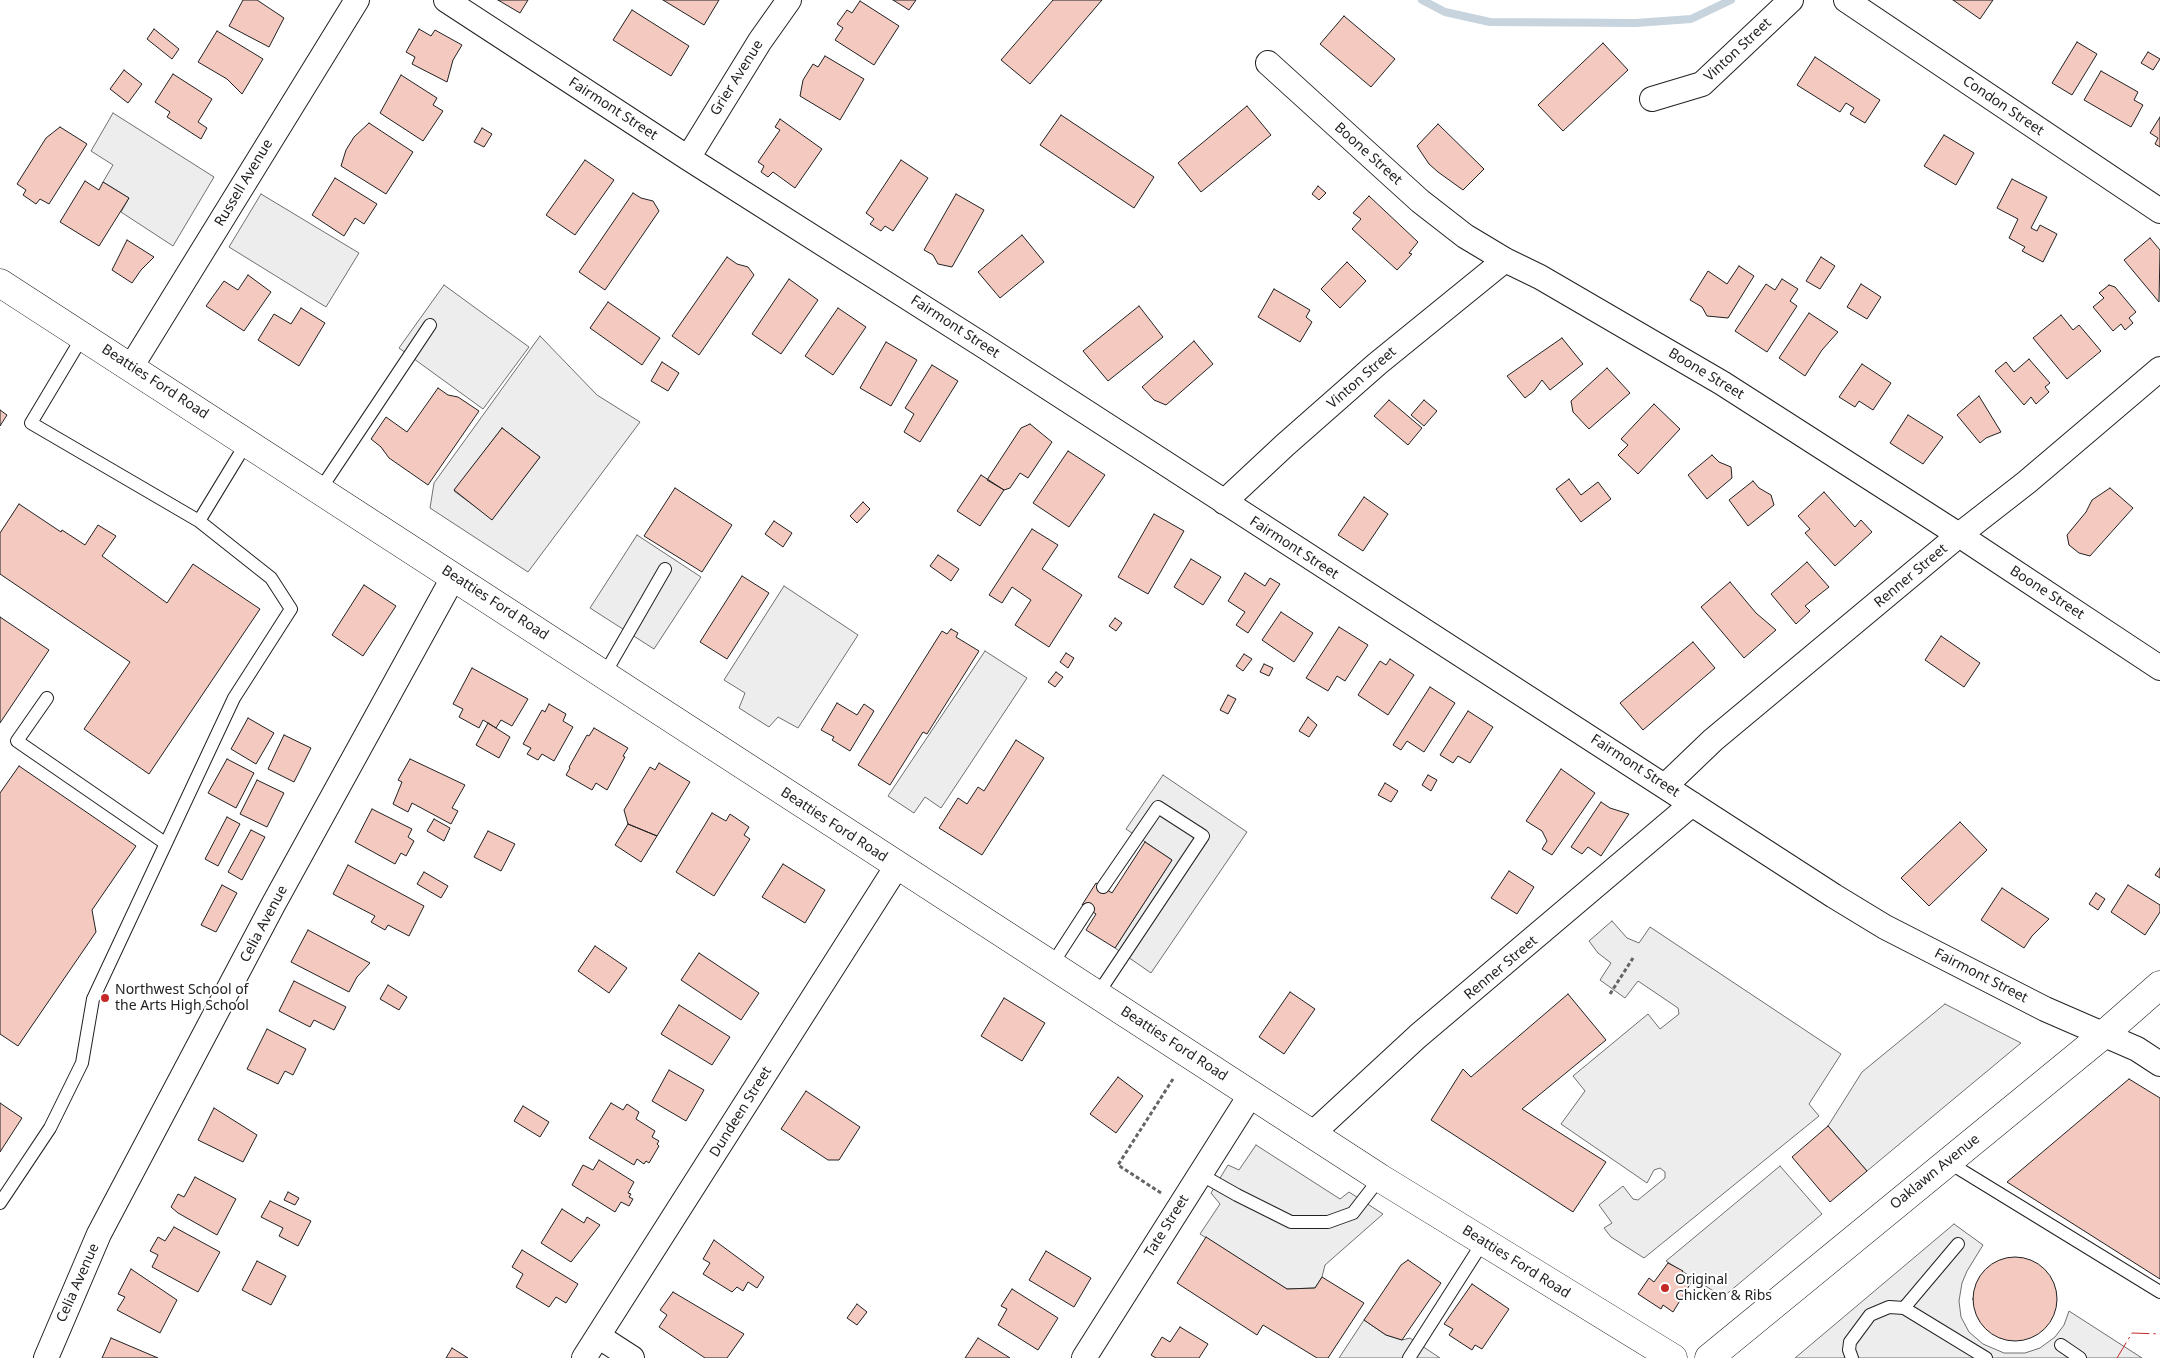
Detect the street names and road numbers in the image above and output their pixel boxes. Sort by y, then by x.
street label: Vinton Street [1701,15,1775,85]
street label: Grier Avenue [707,37,767,119]
street label: Condon Street [1959,73,2047,139]
street label: Fairmont Street [565,74,661,144]
street label: Boone Street [1331,119,1405,189]
street label: Russell Avenue [211,136,277,230]
street label: Fairmont Street [907,292,1003,362]
street label: Beatties Ford Road [98,341,212,423]
street label: Vinton Street [1324,344,1400,412]
street label: Boone Street [1665,345,1747,403]
street label: Fairmont Street [1246,513,1342,583]
street label: Renner Street [1871,541,1951,611]
street label: Beatties Ford Road [438,562,552,644]
street label: Boone Street [2007,563,2087,623]
street label: Fairmont Street [1587,731,1683,801]
street label: Beatties Ford Road [777,784,891,866]
street label: Celia Avenue [237,883,291,965]
street label: Renner Street [1461,933,1541,1003]
street label: Fairmont Street [1932,945,2030,1007]
street label: Beatties Ford Road [1117,1003,1231,1085]
street label: Dundeen Street [707,1064,775,1160]
street label: Oaklawn Avenue [1887,1131,1983,1213]
street label: Tate Street [1141,1192,1193,1260]
street label: Beatties Ford Road [1459,1222,1573,1302]
street label: Celia Avenue [53,1241,103,1325]

